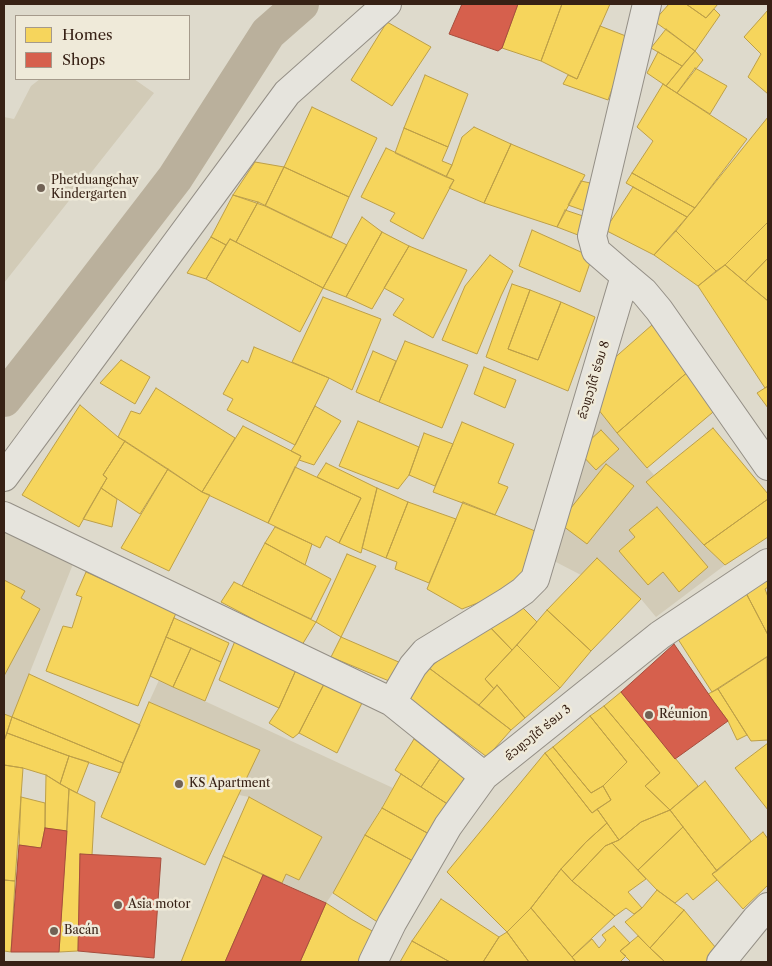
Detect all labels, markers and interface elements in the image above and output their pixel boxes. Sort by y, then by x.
legend [15,15,190,80]
text: Homes [62,25,113,44]
text: Shops [62,50,105,69]
place label: Phetduangchay Kindergarten [51,174,139,202]
marker: Phetduangchay Kindergarten [35,182,47,194]
street label: ຂົວຫຼວງໃຕ້ ຮ່ອມ 8 [575,339,613,421]
street label: ຂົວຫຼວງໃຕ້ ຮ່ອມ 3 [502,702,574,764]
place label: Réunion [659,708,708,722]
marker: Réunion [643,709,655,721]
place label: KS Apartment [189,777,270,791]
marker: KS Apartment [173,778,185,790]
place label: Asia motor [128,898,190,912]
marker: Asia motor [112,899,124,911]
place label: Bacán [64,924,99,938]
marker: Bacán [48,925,60,937]

